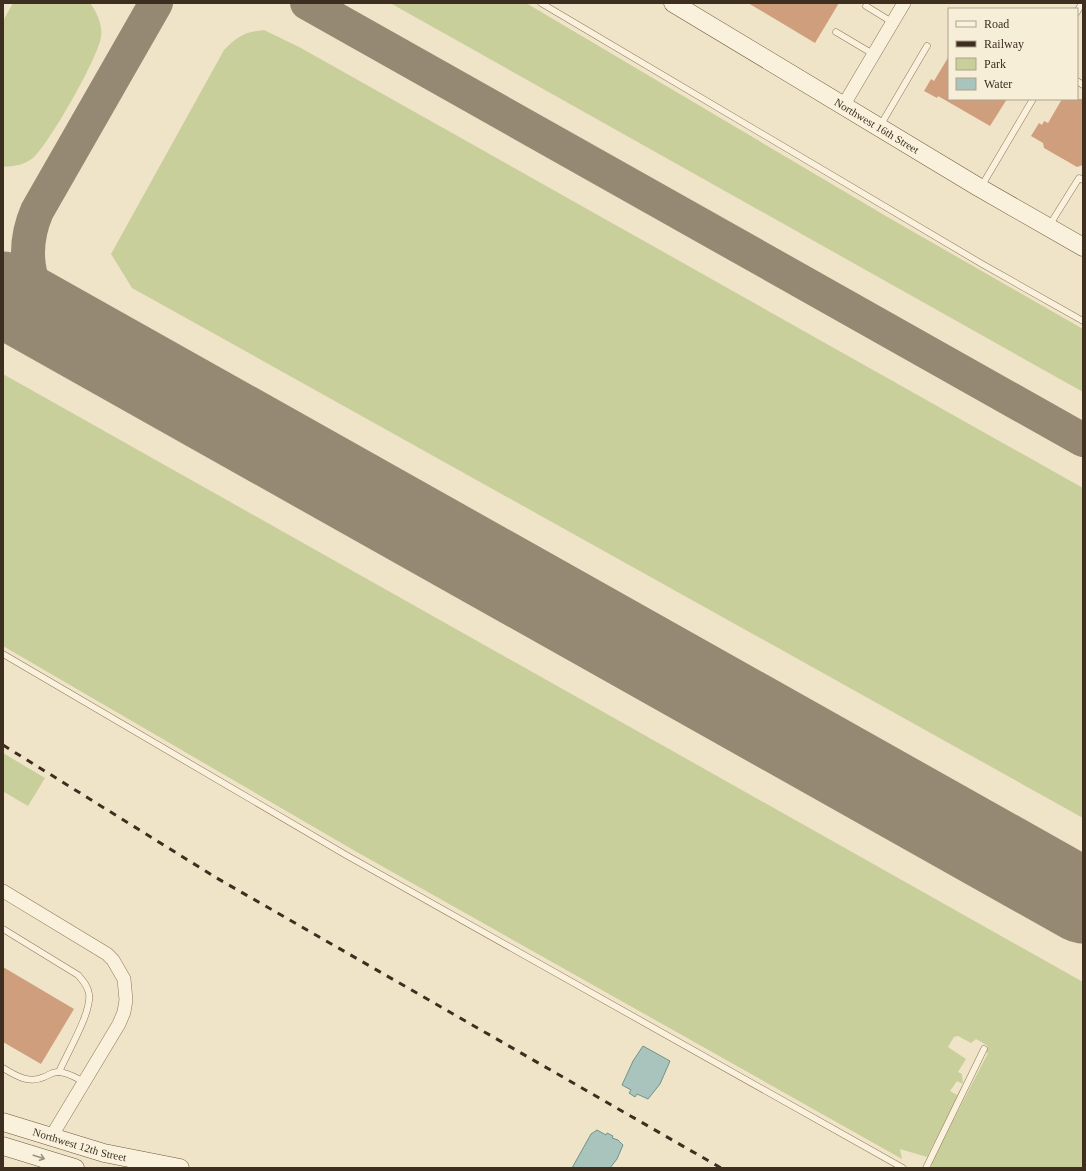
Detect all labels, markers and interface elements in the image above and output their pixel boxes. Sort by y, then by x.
legend [948,8,1078,100]
text: Road [984,17,1009,31]
text: Railway [984,37,1024,51]
text: Park [984,57,1006,71]
text: Water [984,77,1012,91]
street label: Northwest 16th Street [832,96,921,156]
street label: Northwest 12th Street [32,1126,127,1163]
one-way arrow [32,1154,44,1162]

